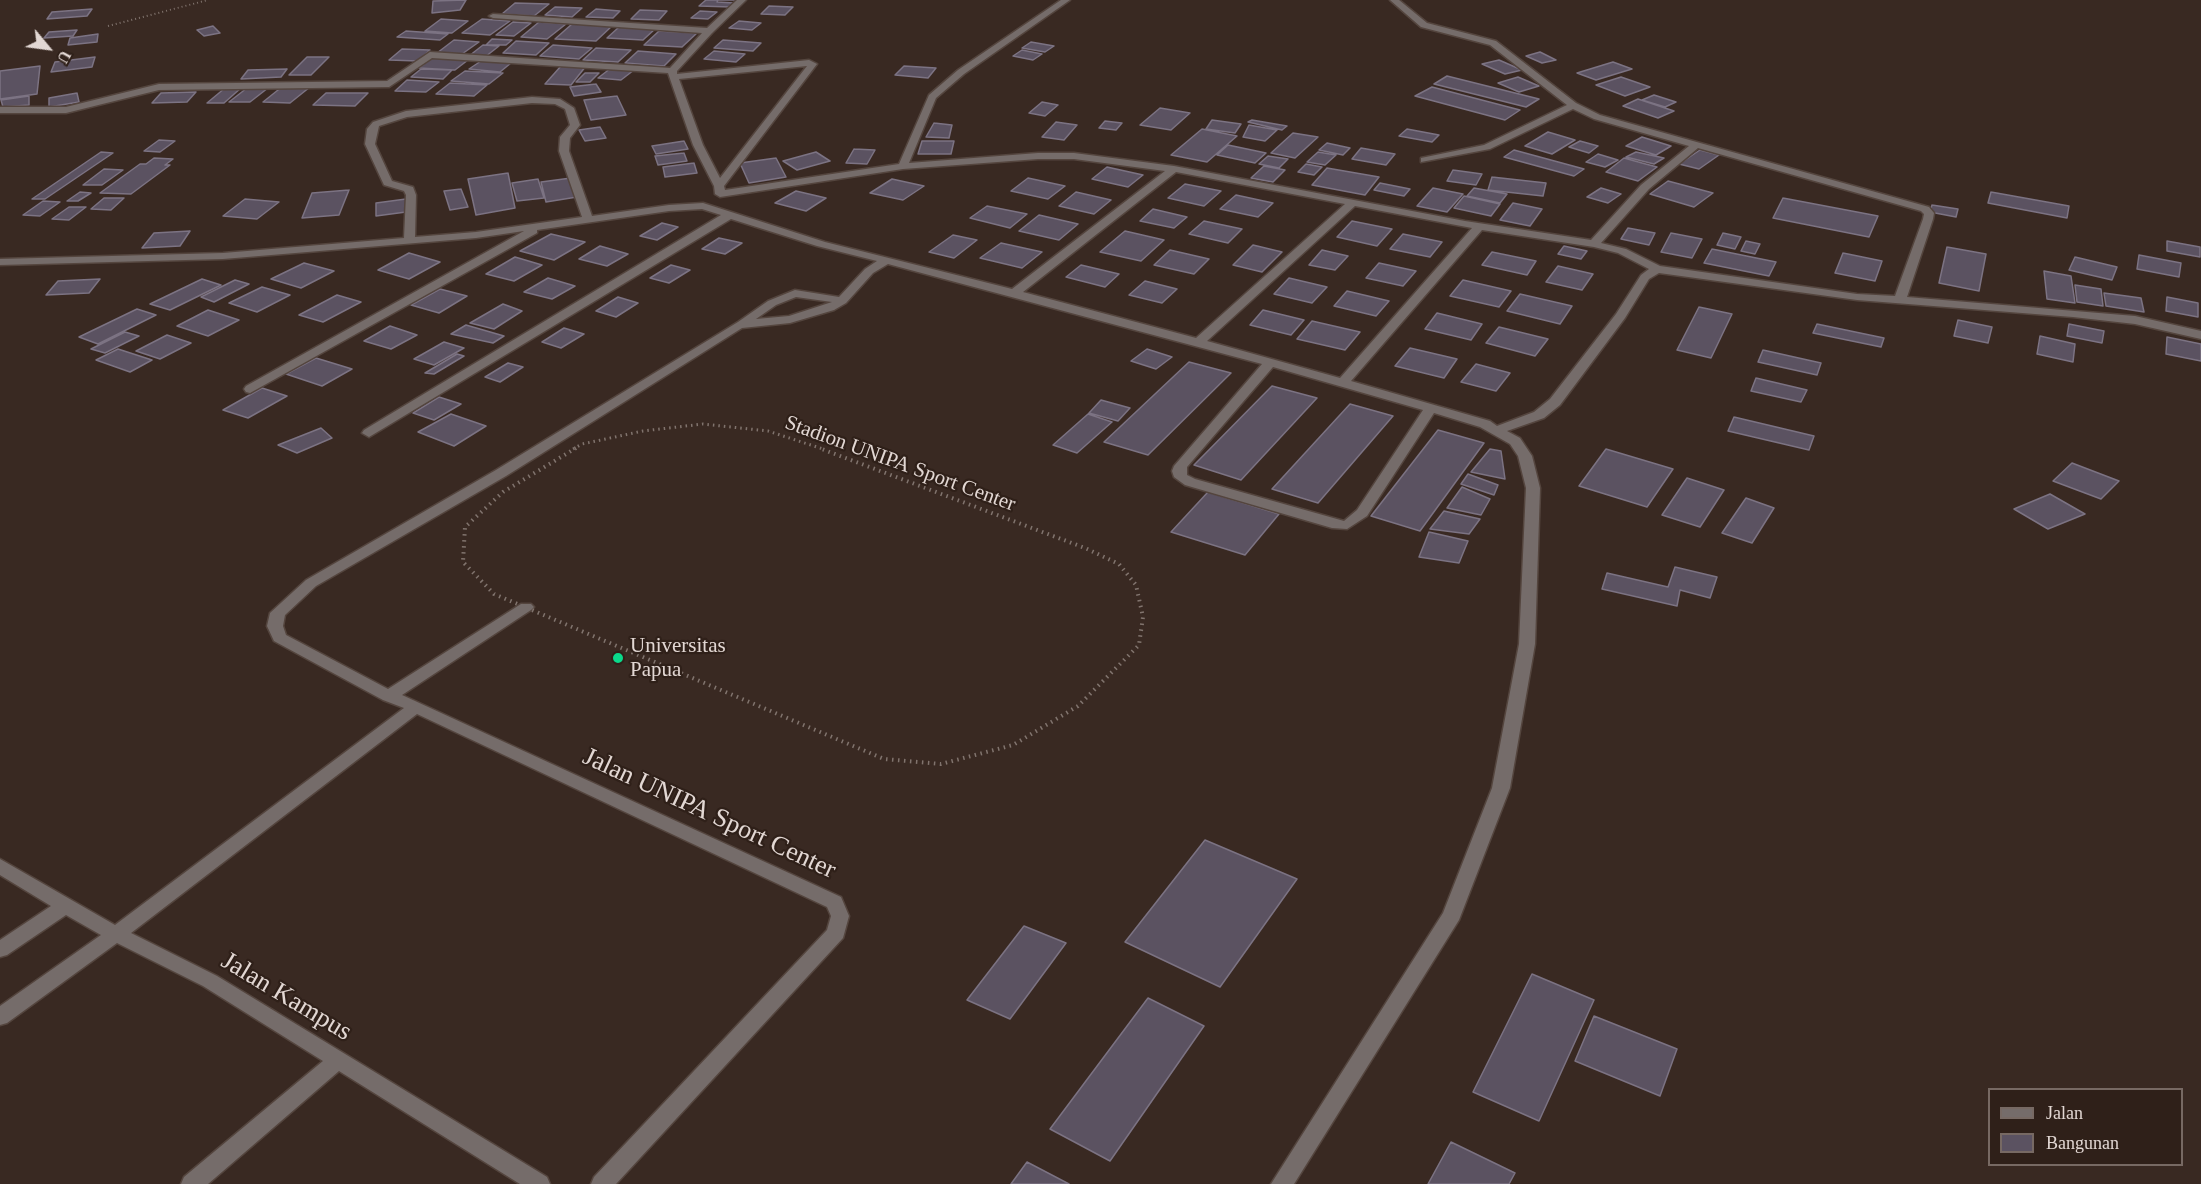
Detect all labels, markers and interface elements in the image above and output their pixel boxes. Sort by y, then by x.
north arrow [18,18,78,78]
text: U [54,48,74,66]
street label: Stadion UNIPA Sport Center [781,410,1019,518]
place label: Universitas Papua [630,633,726,683]
marker: Universitas Papua [611,651,625,665]
street label: Jalan UNIPA Sport Center [578,742,840,886]
street label: Jalan Kampus [215,946,357,1048]
legend [1988,1088,2183,1166]
text: Jalan [2046,1103,2083,1123]
text: Bangunan [2046,1133,2119,1153]

